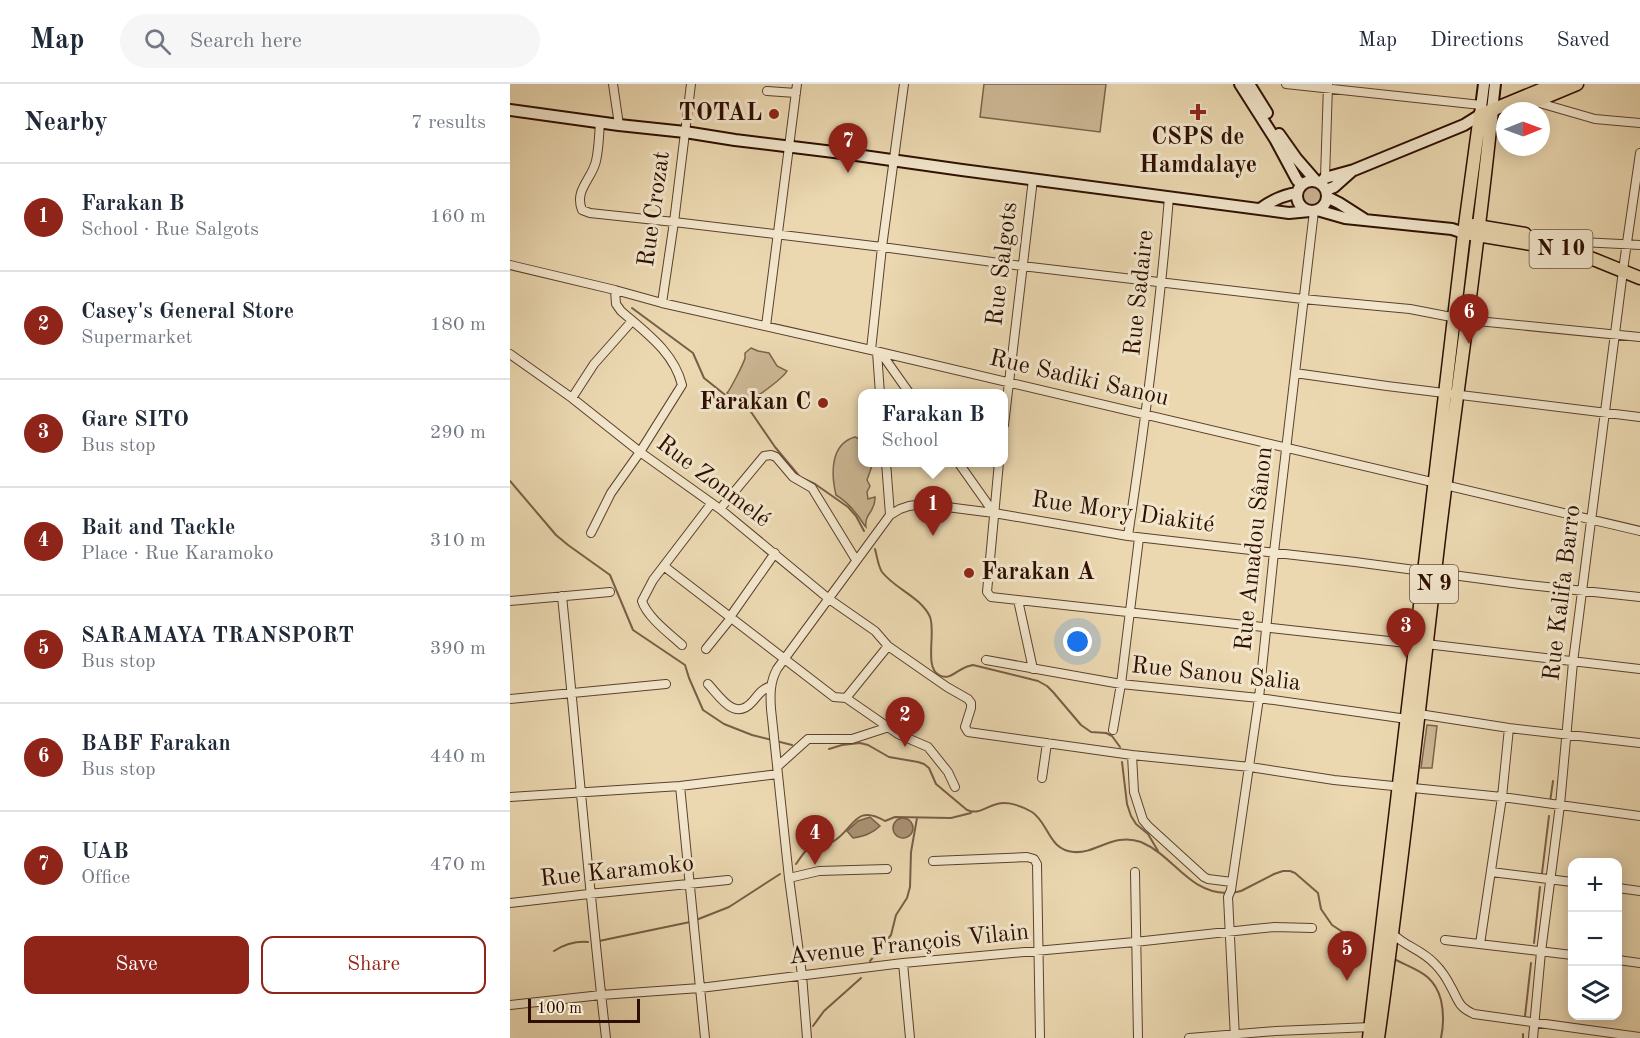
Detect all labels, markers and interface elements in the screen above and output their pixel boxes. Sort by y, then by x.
search box [120,14,540,68]
icon: search [141,25,174,58]
text: Map [30,27,84,55]
text: Search here [189,30,302,52]
text: Map [1358,30,1397,51]
text: Directions [1430,30,1524,51]
text: Saved [1557,30,1610,51]
place label: TOTAL [678,102,762,126]
north arrow [1496,102,1550,156]
marker: CSPS de Hamdalaye [1189,103,1207,121]
marker: TOTAL [767,107,781,121]
text: Nearby [24,110,108,136]
text: 7 results [411,113,486,133]
pin: 7 [828,124,868,173]
place label: CSPS de Hamdalaye [1139,126,1257,178]
street label: Rue Crozat [635,150,675,268]
text: Farakan B [81,193,184,215]
street label: Rue Salgots [983,201,1023,327]
text: 1 [38,207,49,227]
text: 160 m [430,207,486,227]
text: School · Rue Salgots [81,220,259,240]
street label: Rue Sadaire [1121,229,1159,357]
road number: N 10 [1530,230,1592,268]
pin: 6 [1450,294,1488,344]
text: Casey's General Store [81,301,294,323]
text: 2 [38,315,49,335]
text: 180 m [430,315,486,335]
text: Supermarket [81,328,192,348]
street label: Rue Sadiki Sanou [987,347,1171,411]
popup [858,389,1008,467]
place label: Farakan C [699,391,811,415]
marker: Farakan C [816,396,830,410]
text: Farakan B [881,404,985,426]
text: Gare SITO [81,409,189,431]
text: 3 [38,423,49,443]
text: 290 m [430,423,486,443]
text: School [881,431,939,451]
street label: Rue Zonmelé [652,432,774,532]
text: Bus stop [81,436,156,456]
street label: Rue Amadou Sânon [1232,446,1278,652]
pin: 1 [914,486,952,536]
street label: Rue Mory Diakité [1030,488,1216,538]
street label: Rue Kalifa Barro [1540,504,1586,682]
text: Bait and Tackle [81,517,235,539]
text: 4 [38,531,49,551]
text: 310 m [430,531,486,551]
text: Place · Rue Karamoko [81,544,274,564]
place label: Farakan A [981,561,1095,585]
road number: N 9 [1410,565,1458,603]
marker: Farakan A [962,566,976,580]
pin: 3 [1386,608,1426,658]
text: SARAMAYA TRANSPORT [81,625,354,647]
your location [1063,627,1092,656]
text: 5 [38,639,49,659]
text: 390 m [430,639,486,659]
text: Bus stop [81,652,156,672]
street label: Rue Sanou Salia [1130,654,1302,696]
pin: 2 [886,698,924,747]
text: BABF Farakan [81,733,231,755]
text: 6 [38,747,49,767]
text: 440 m [430,747,486,767]
text: Bus stop [81,760,156,780]
pin: 4 [796,816,834,865]
text: UAB [81,841,129,863]
street label: Rue Karamoko [539,852,695,892]
text: 7 [38,855,49,875]
text: 470 m [430,855,486,875]
map controls [1568,858,1622,1020]
button: + [1568,858,1622,912]
text: Office [81,868,130,888]
button: − [1568,912,1622,966]
street label: Avenue François Vilain [788,920,1030,970]
pin: 5 [1328,932,1366,981]
button: Save [24,936,249,994]
button: Share [261,936,486,994]
button: layers [1568,966,1622,1020]
scale bar [528,996,640,1024]
text: 100 m [537,1001,582,1017]

